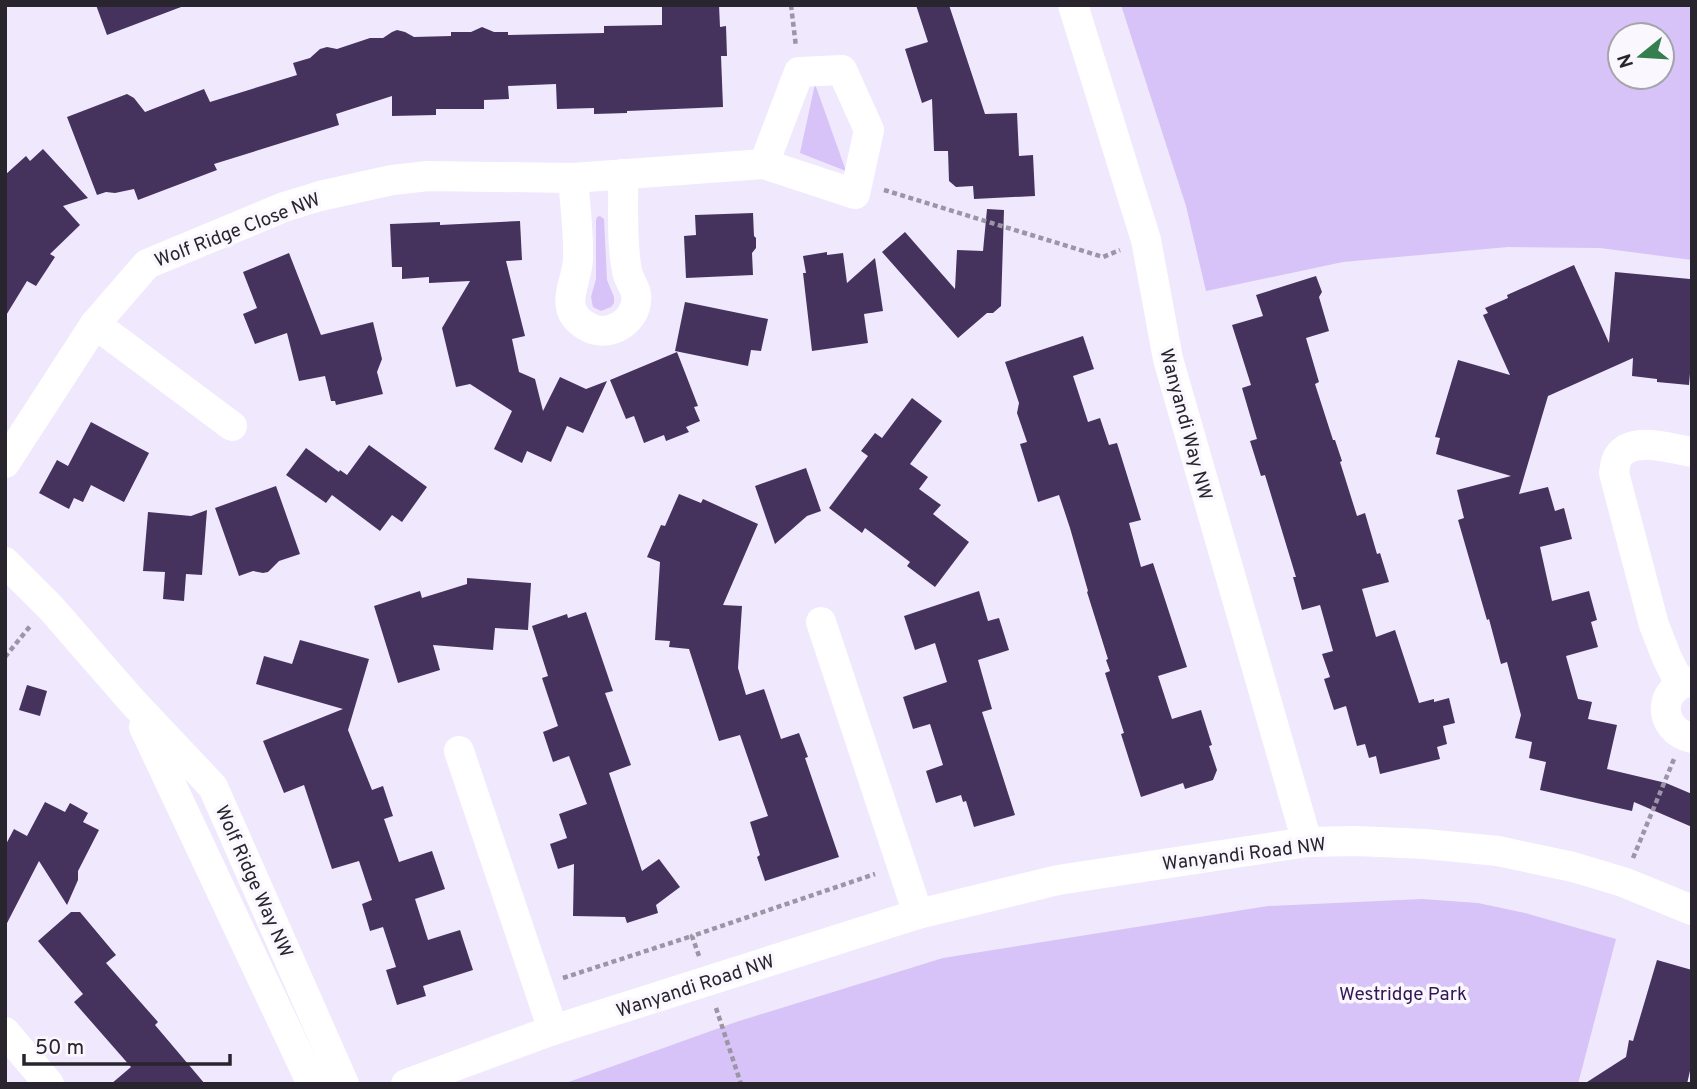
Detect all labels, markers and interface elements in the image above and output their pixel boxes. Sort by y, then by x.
north arrow [1606,21,1676,91]
text: N [1613,50,1640,71]
street label: Wolf Ridge Close NW [151,188,324,274]
street label: Wanyandi Way NW [1153,346,1217,503]
street label: Wolf Ridge Way NW [209,802,298,962]
street label: Wanyandi Road NW [1161,833,1328,877]
street label: Wanyandi Road NW [613,950,778,1024]
park label: Westridge Park [1339,983,1467,1007]
scale bar [24,1023,231,1066]
text: 50 m [35,1035,84,1062]

